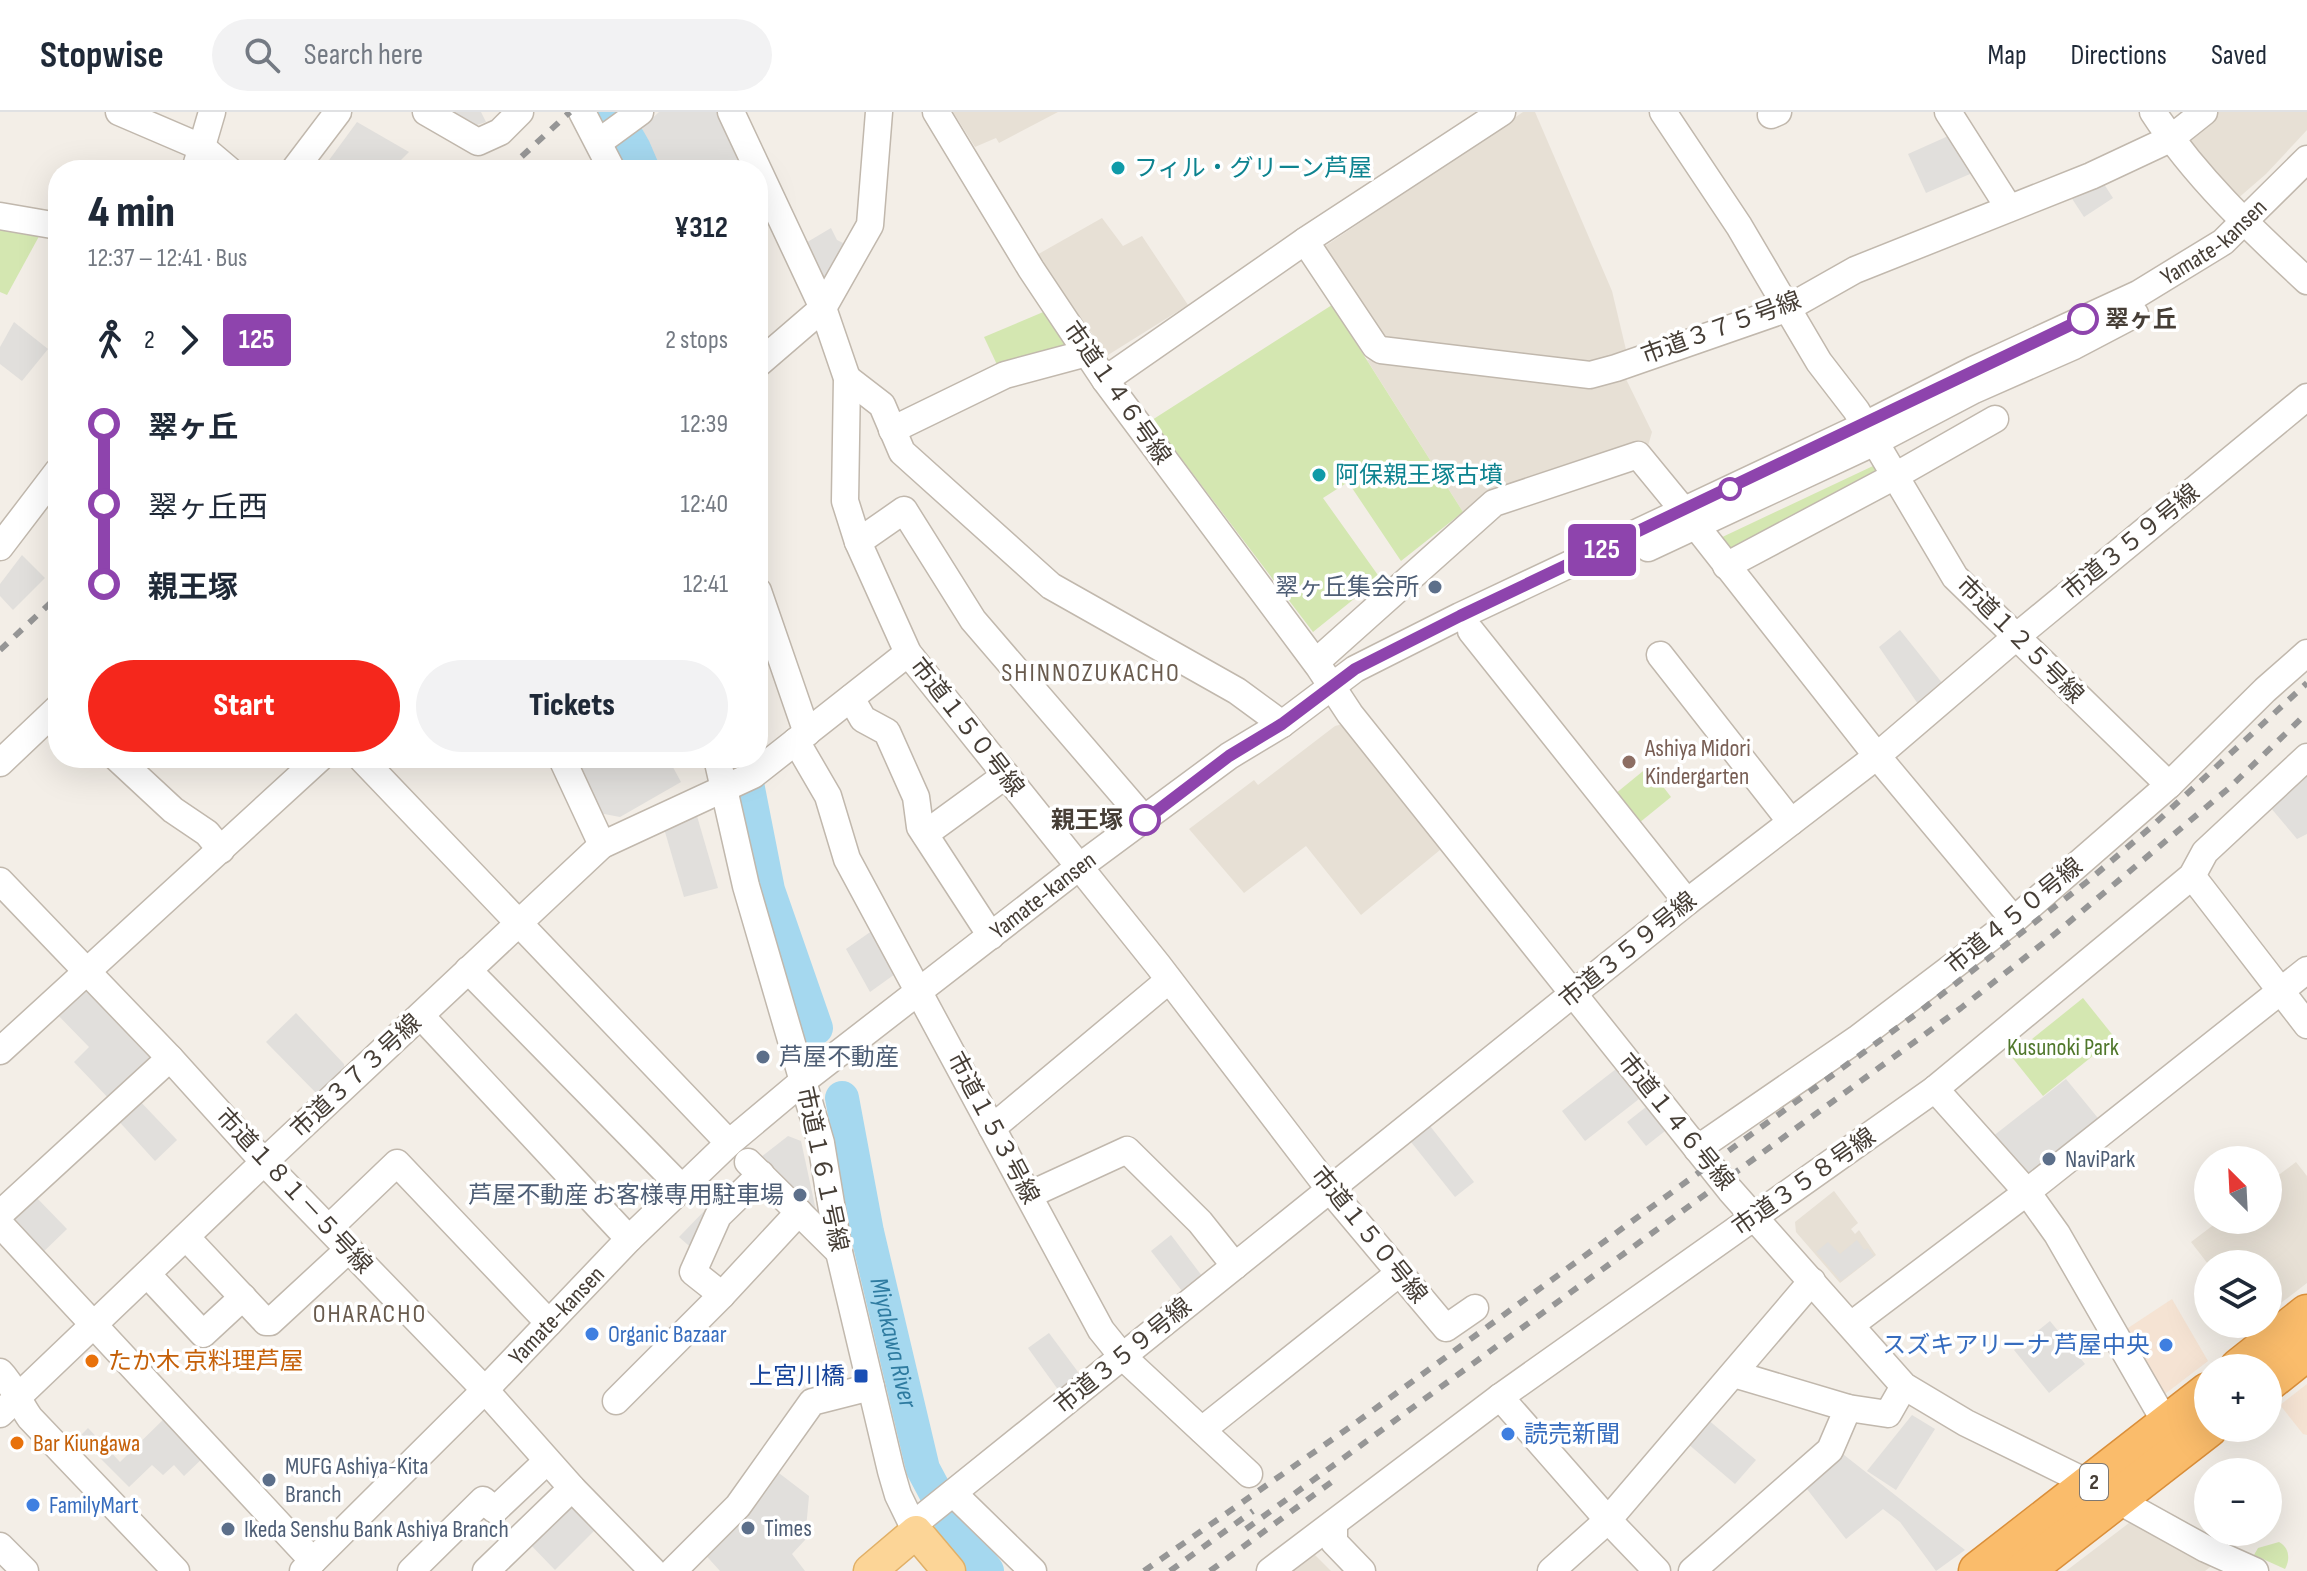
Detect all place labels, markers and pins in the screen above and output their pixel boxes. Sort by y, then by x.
place label: フィル・グリーン芦屋 [1134,154,1372,183]
marker: フィル・グリーン芦屋 [1109,159,1127,177]
marker: 翠ヶ丘 [2068,304,2098,334]
place label: 翠ヶ丘 [2105,305,2177,334]
place label: 阿保親王塚古墳 [1335,461,1503,490]
marker: 阿保親王塚古墳 [1310,466,1328,484]
unlabelled marker [1719,478,1741,500]
place label: 翠ヶ丘集会所 [1275,573,1419,602]
marker: 翠ヶ丘集会所 [1426,578,1444,596]
place label: Ashiya Midori Kindergarten [1644,734,1751,791]
marker: Ashiya Midori Kindergarten [1620,753,1638,771]
marker: 親王塚 [1130,805,1160,835]
place label: 親王塚 [1051,806,1123,835]
place label: 芦屋不動産 [779,1043,899,1072]
marker: 芦屋不動産 [754,1048,772,1066]
place label: NaviPark [2065,1145,2135,1174]
marker: NaviPark [2040,1150,2058,1168]
place label: 芦屋不動産 お客様専用駐車場 [468,1181,784,1210]
marker: 芦屋不動産 お客様専用駐車場 [791,1186,809,1204]
place label: Organic Bazaar [608,1320,727,1349]
marker: Organic Bazaar [583,1325,601,1343]
place label: スズキアリーナ 芦屋中央 [1882,1331,2150,1360]
marker: スズキアリーナ 芦屋中央 [2157,1336,2175,1354]
place label: たか木 京料理芦屋 [108,1347,304,1376]
marker: たか木 京料理芦屋 [83,1352,101,1370]
place label: 上宮川橋 [749,1362,845,1391]
marker: 上宮川橋 [852,1367,870,1385]
place label: 読売新聞 [1524,1420,1620,1449]
marker: 読売新聞 [1499,1425,1517,1443]
place label: Bar Kiungawa [33,1429,140,1458]
marker: Bar Kiungawa [8,1434,26,1452]
place label: MUFG Ashiya-Kita Branch [285,1452,429,1509]
marker: MUFG Ashiya-Kita Branch [260,1471,278,1489]
place label: FamilyMart [49,1491,139,1520]
marker: FamilyMart [24,1496,42,1514]
place label: Times [764,1514,812,1543]
place label: Ikeda Senshu Bank Ashiya Branch [244,1515,509,1544]
marker: Times [739,1519,757,1537]
marker: Ikeda Senshu Bank Ashiya Branch [219,1520,237,1538]

